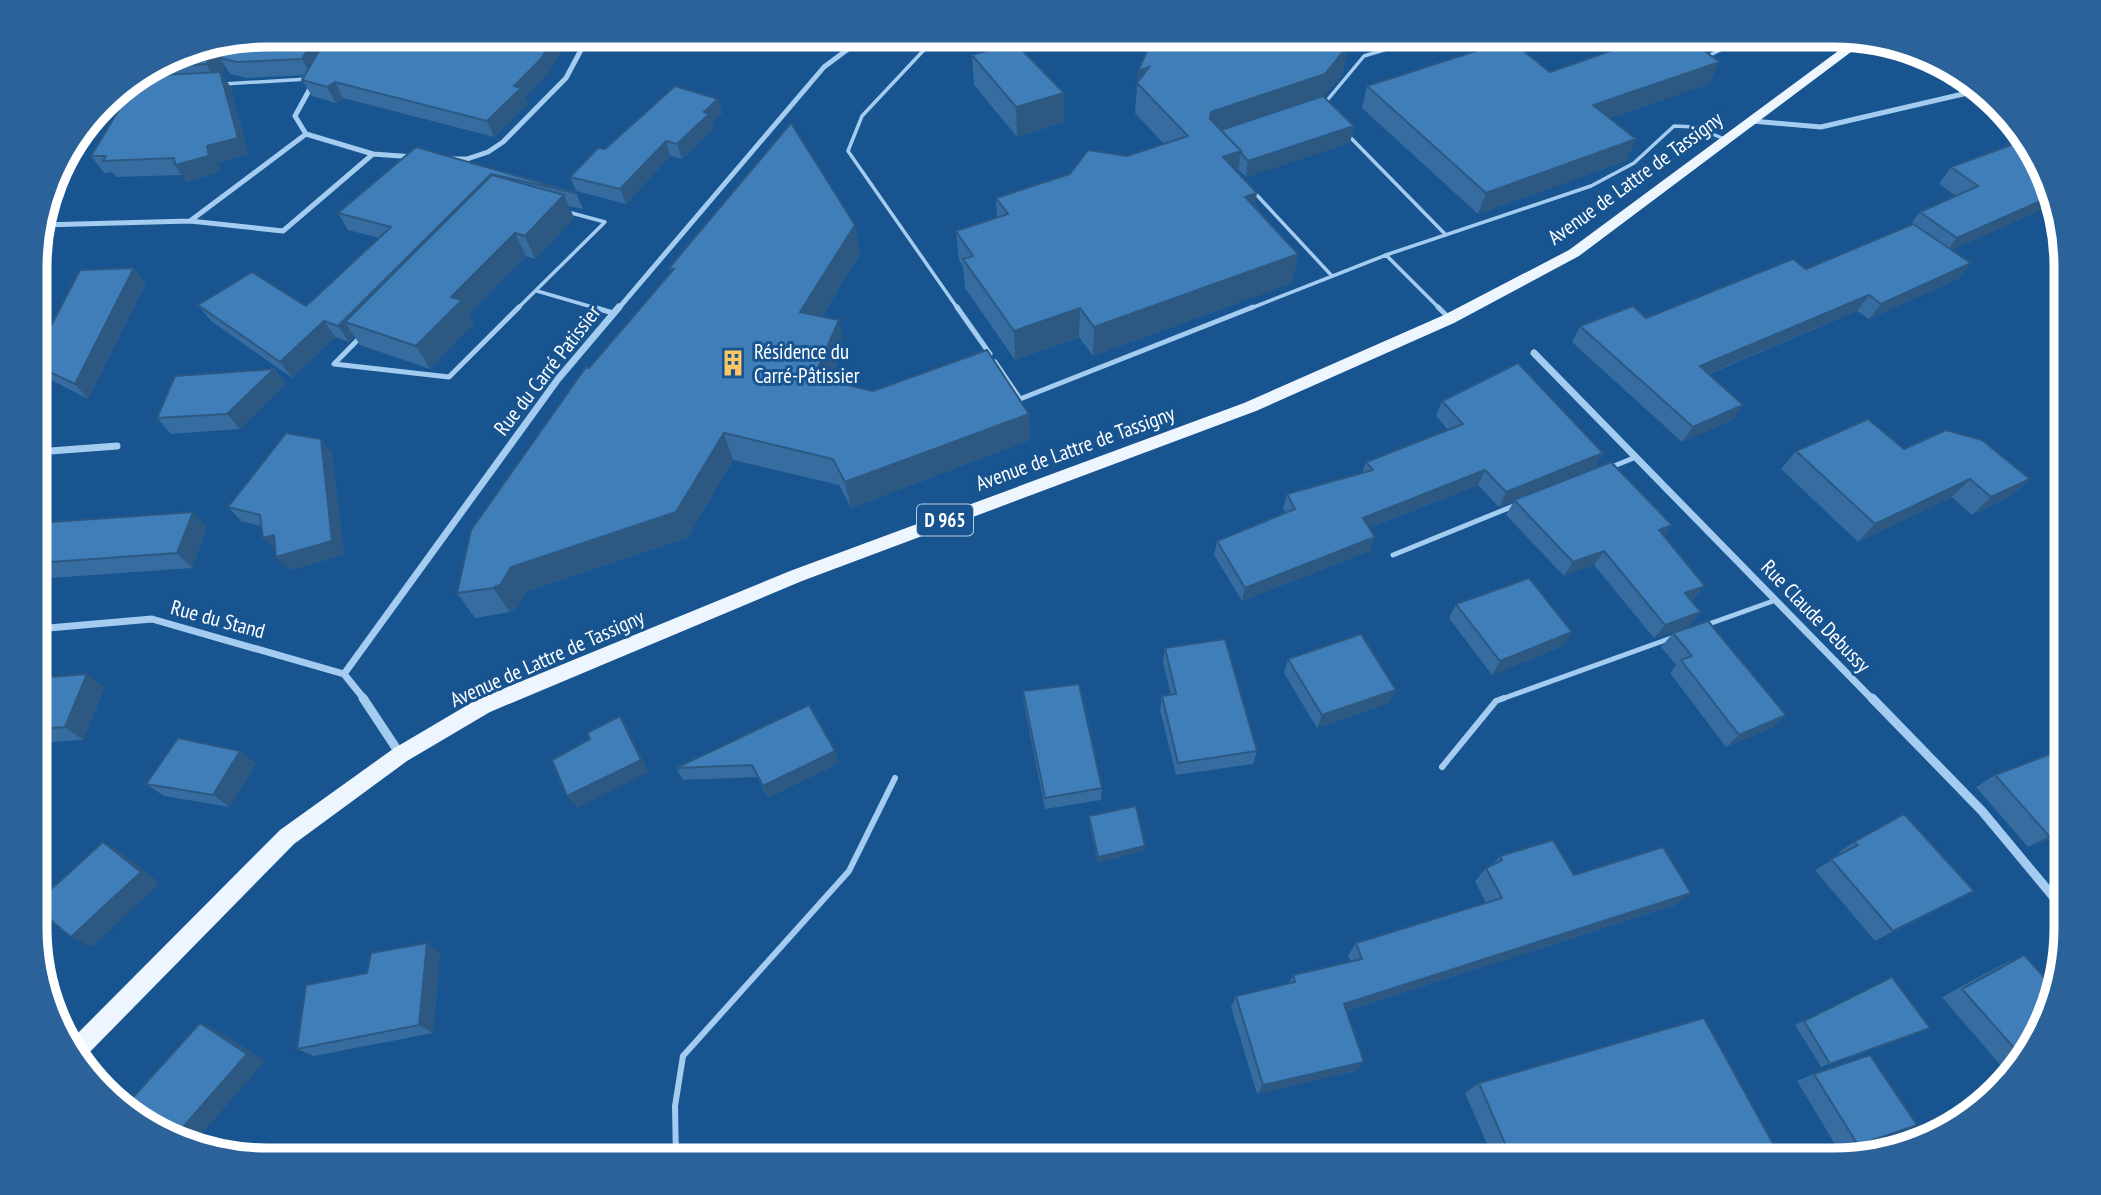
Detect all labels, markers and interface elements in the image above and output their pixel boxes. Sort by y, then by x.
street label: Avenue de Lattre de Tassigny [1542,105,1728,251]
street label: Rue du Carré Patissier [488,299,606,441]
place label: Résidence du Carré-Pâtissier [754,338,860,389]
building icon: Résidence du Carré-Pâtissier [718,348,748,378]
street label: Avenue de Lattre de Tassigny [972,399,1178,497]
road number: D 965 [917,505,973,536]
street label: Rue Claude Debussy [1755,554,1877,678]
street label: Rue du Stand [168,593,268,645]
street label: Avenue de Lattre de Tassigny [446,603,648,713]

